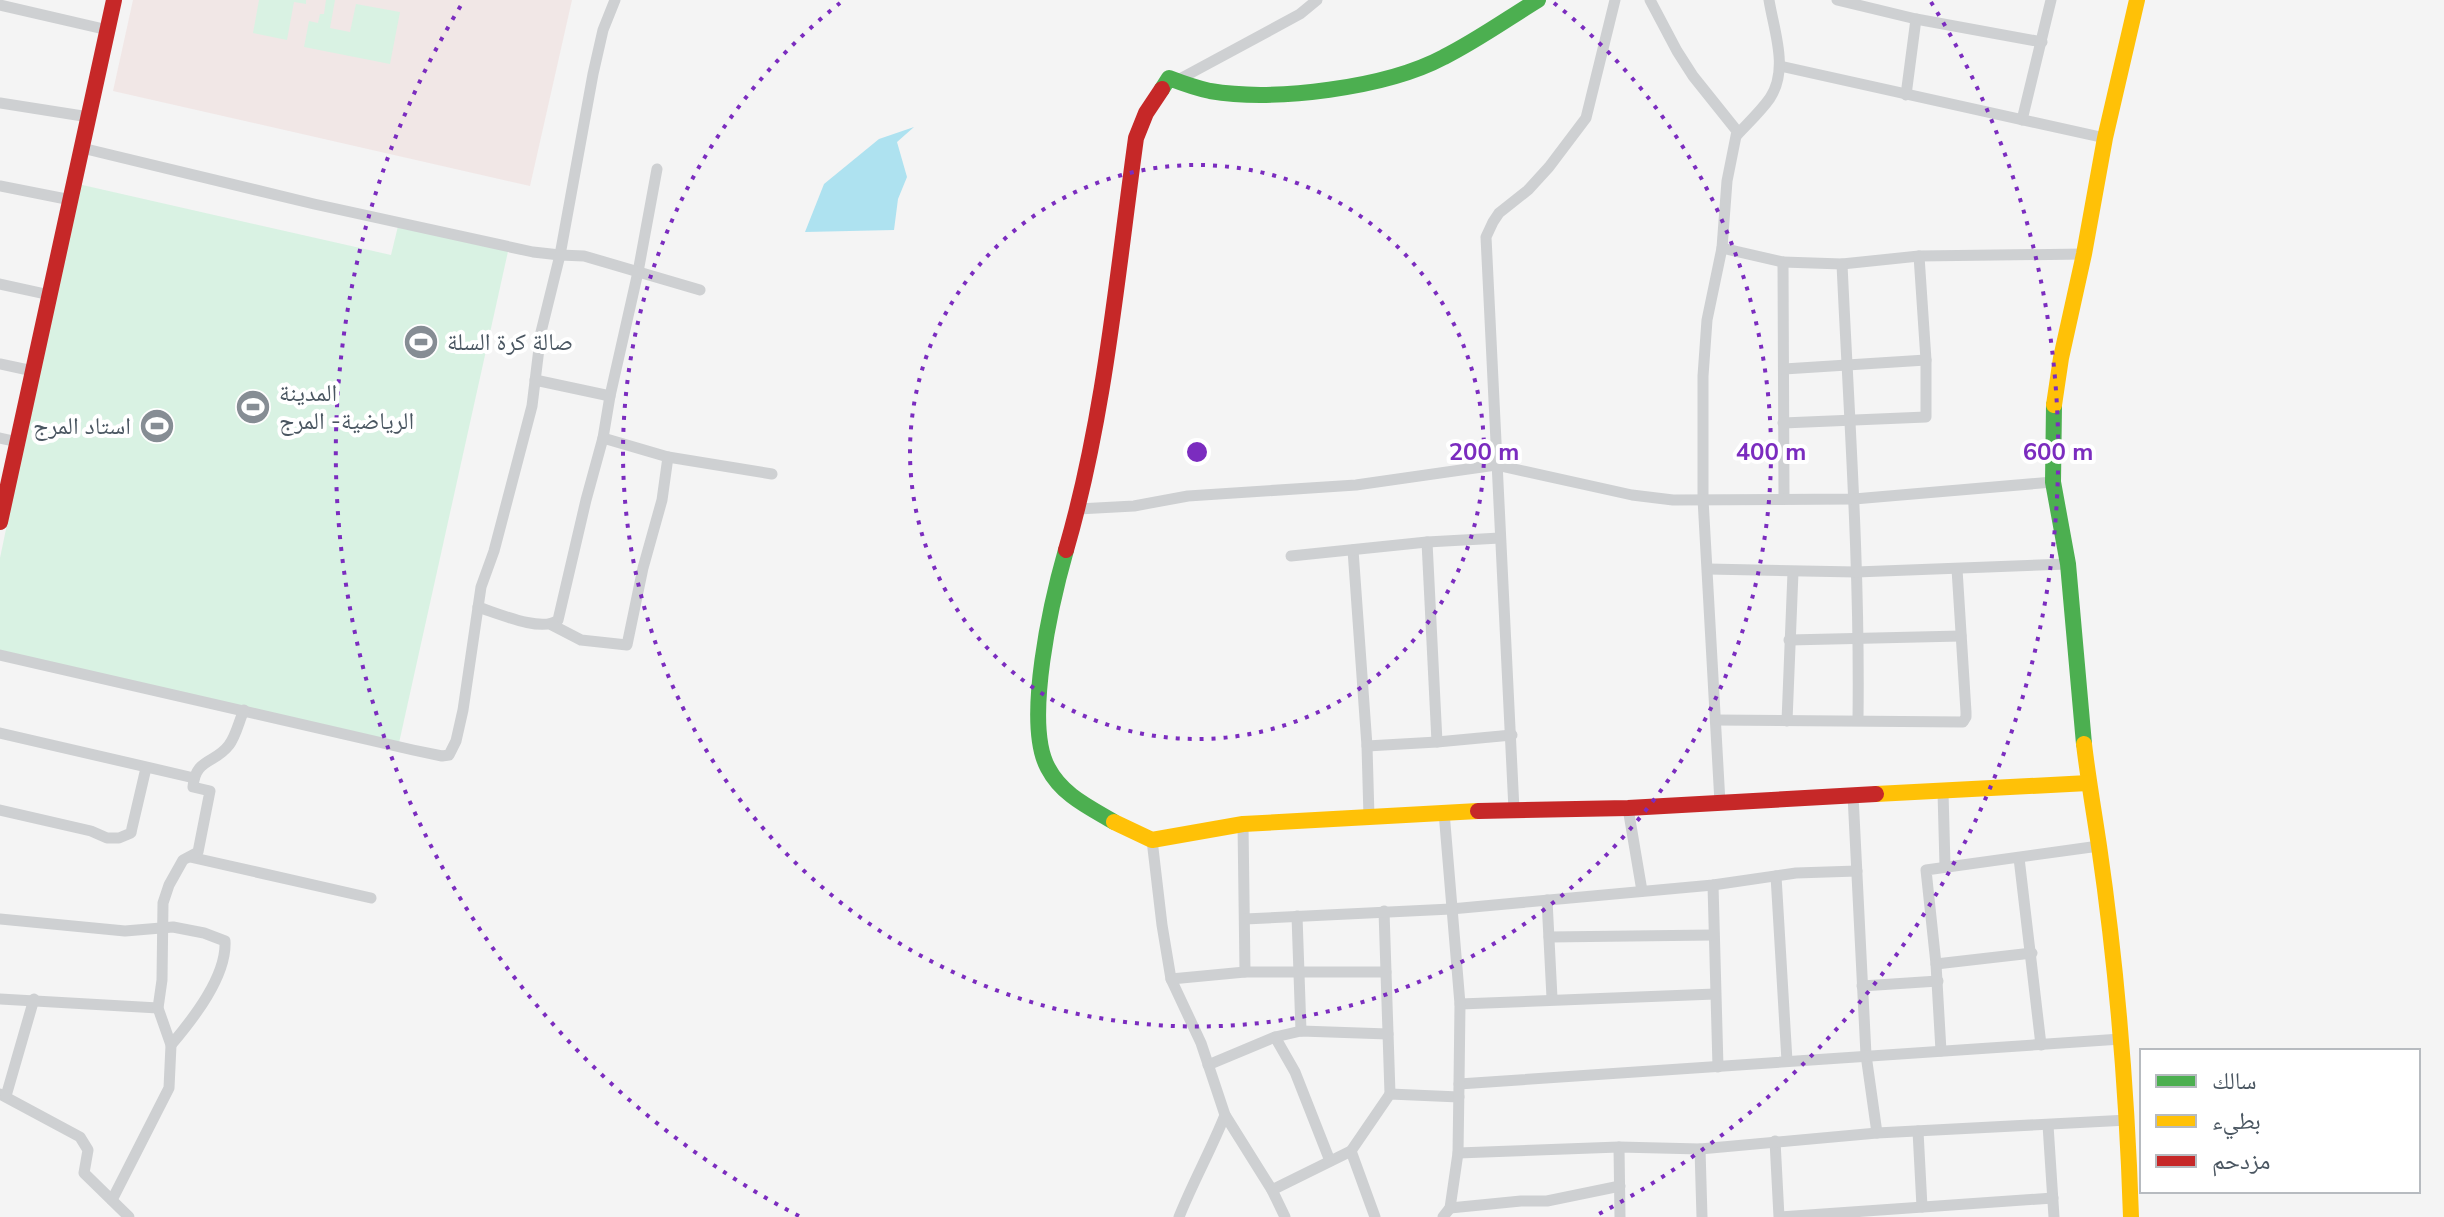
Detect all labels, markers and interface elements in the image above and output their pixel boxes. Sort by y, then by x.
sports icon: صالة كرة السلة [402,323,440,361]
place label: صالة كرة السلة [447,326,573,358]
place label: المدينة الرياضية- المرج [279,377,414,437]
sports icon: المدينة الرياضية- المرج [234,388,272,426]
sports icon: استاد المرج [138,407,176,445]
place label: استاد المرج [33,410,131,442]
text: 200 m [1449,436,1519,468]
text: 400 m [1736,436,1806,468]
text: 600 m [2023,436,2093,468]
centre of rings [1183,438,1211,466]
legend [2140,1049,2420,1193]
text: سالك [2212,1065,2257,1097]
text: بطيء [2212,1105,2261,1140]
text: مزدحم [2212,1145,2271,1177]

